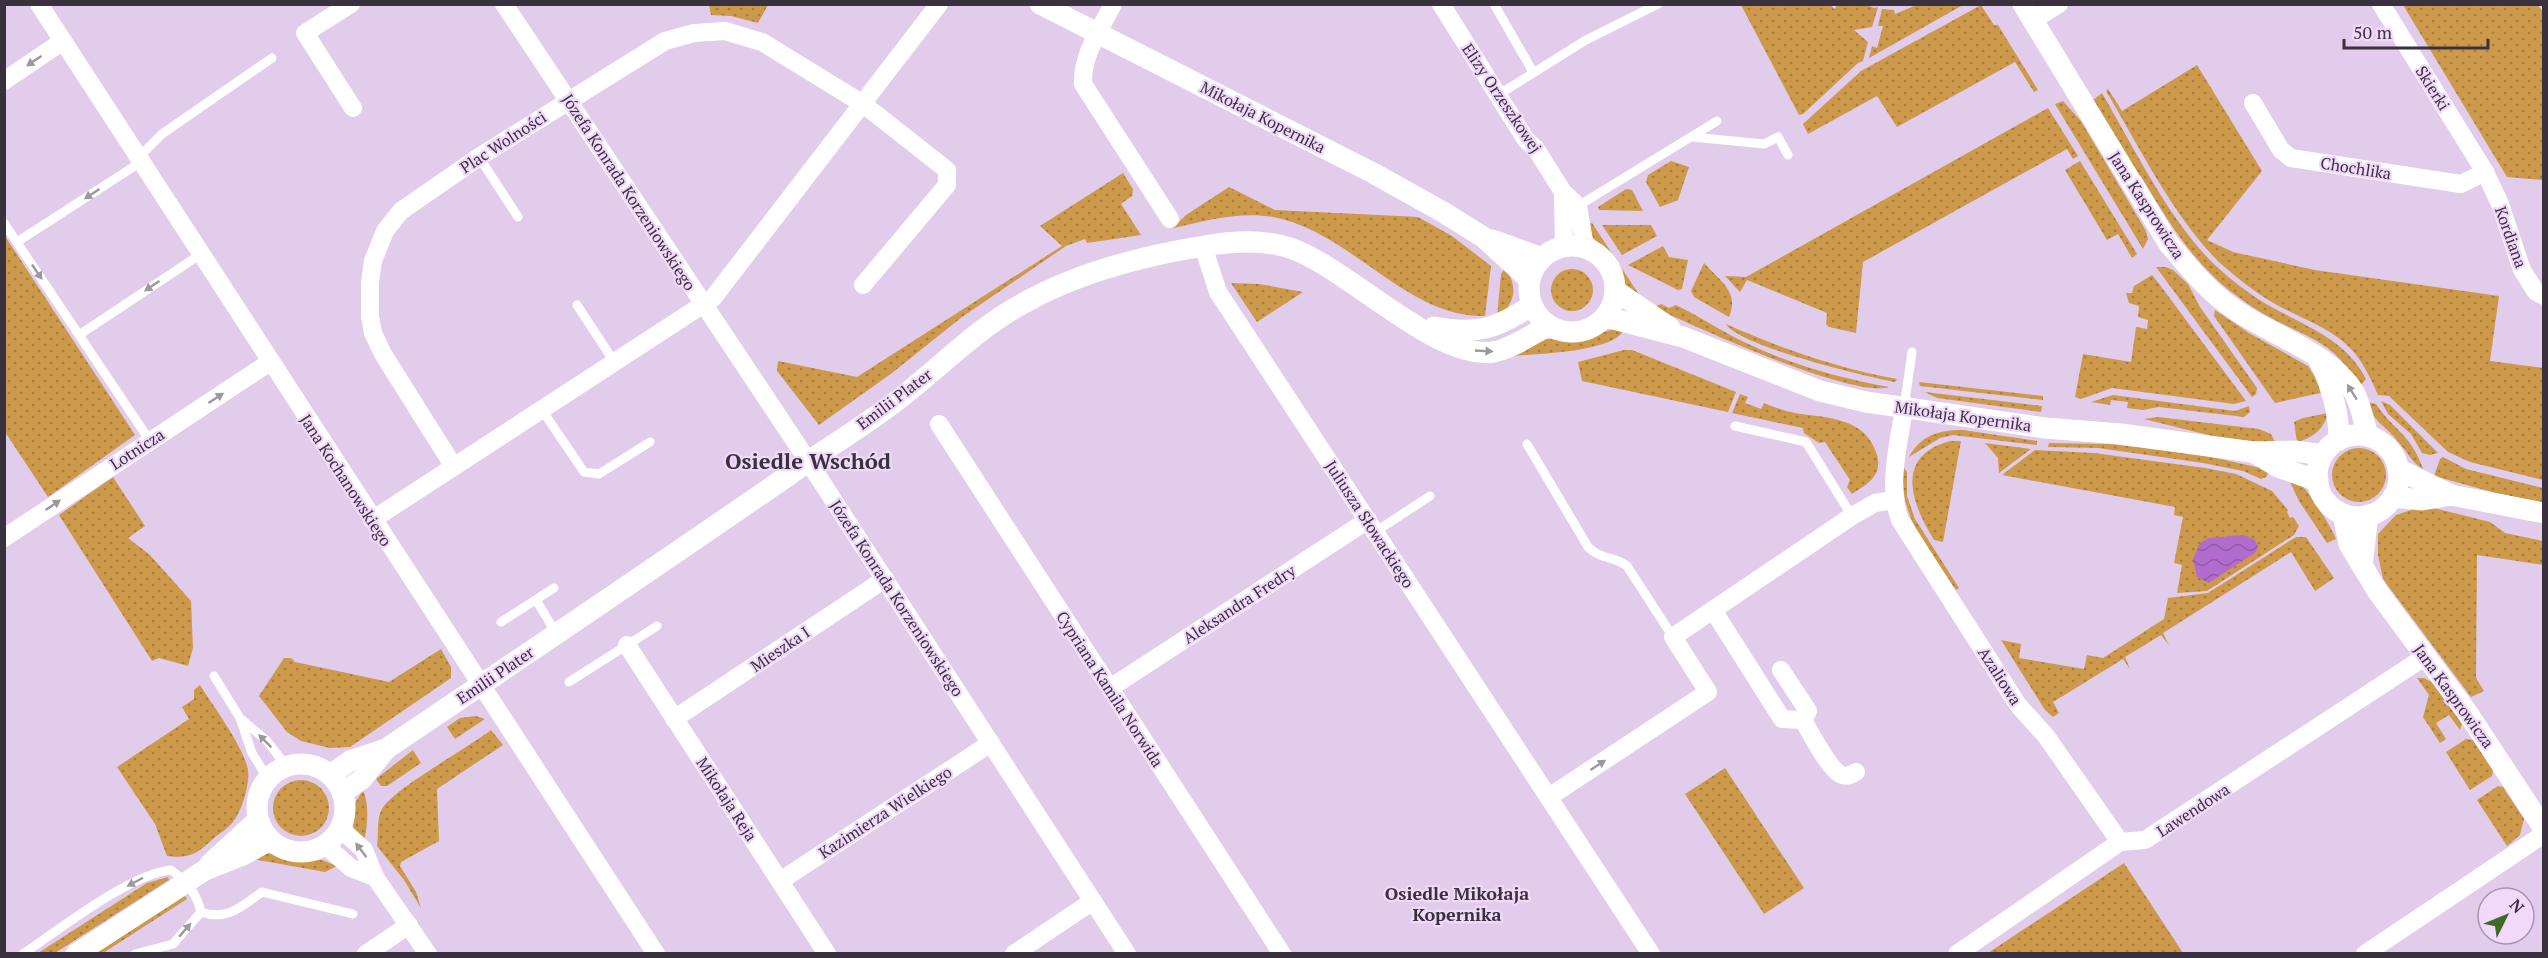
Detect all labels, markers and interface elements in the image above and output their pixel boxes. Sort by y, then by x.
scale bar [2344,12,2488,50]
text: 50 m [2353,20,2393,44]
street label: Elizy Orzeszkowej [1457,39,1547,157]
one-way arrow [26,55,42,66]
street label: Skierki [2411,61,2455,115]
street label: Mikołaja Kopernika [1197,76,1329,158]
street label: Józefa Konrada Korzeniowskiego [557,89,701,295]
street label: Plac Wolności [456,106,551,178]
street label: Jana Kasprowicza [2104,147,2190,263]
street label: Chochlika [2319,152,2393,184]
one-way arrow [84,188,100,199]
street label: Kordiana [2490,203,2532,271]
one-way arrow [31,263,43,279]
one-way arrow [145,280,161,292]
one-way arrow [1475,346,1494,355]
street label: Emilii Plater [852,363,937,435]
one-way arrow [2346,384,2358,400]
one-way arrow [207,392,224,403]
street label: Mikołaja Kopernika [1893,396,2033,436]
street label: Jana Kochanowskiego [295,410,397,550]
street label: Lotnicza [106,423,168,475]
district label: Osiedle Wschód [725,446,891,475]
street label: Juliusza Słowackiego [1320,456,1420,592]
street label: Józefa Konrada Korzeniowskiego [825,495,969,701]
one-way arrow [45,500,61,511]
street label: Aleksandra Fredry [1179,559,1300,649]
street label: Cypriana Kamila Norwida [1051,607,1169,771]
street label: Mieszka I [746,621,814,677]
street label: Jana Kasprowicza [2409,639,2499,753]
street label: Emilii Plater [452,641,539,709]
street label: Azaliowa [1973,643,2027,709]
one-way arrow [258,733,272,748]
street label: Mikołaja Reja [692,753,762,845]
one-way arrow [1589,759,1605,771]
street label: Kazimierza Wielkiego [814,761,956,863]
street label: Lawendowa [2152,778,2234,842]
one-way arrow [355,842,367,858]
one-way arrow [126,877,143,887]
district label: Osiedle Mikołaja Kopernika [1385,881,1529,926]
north arrow [2476,886,2536,946]
text: N [2505,894,2529,918]
one-way arrow [178,923,191,938]

